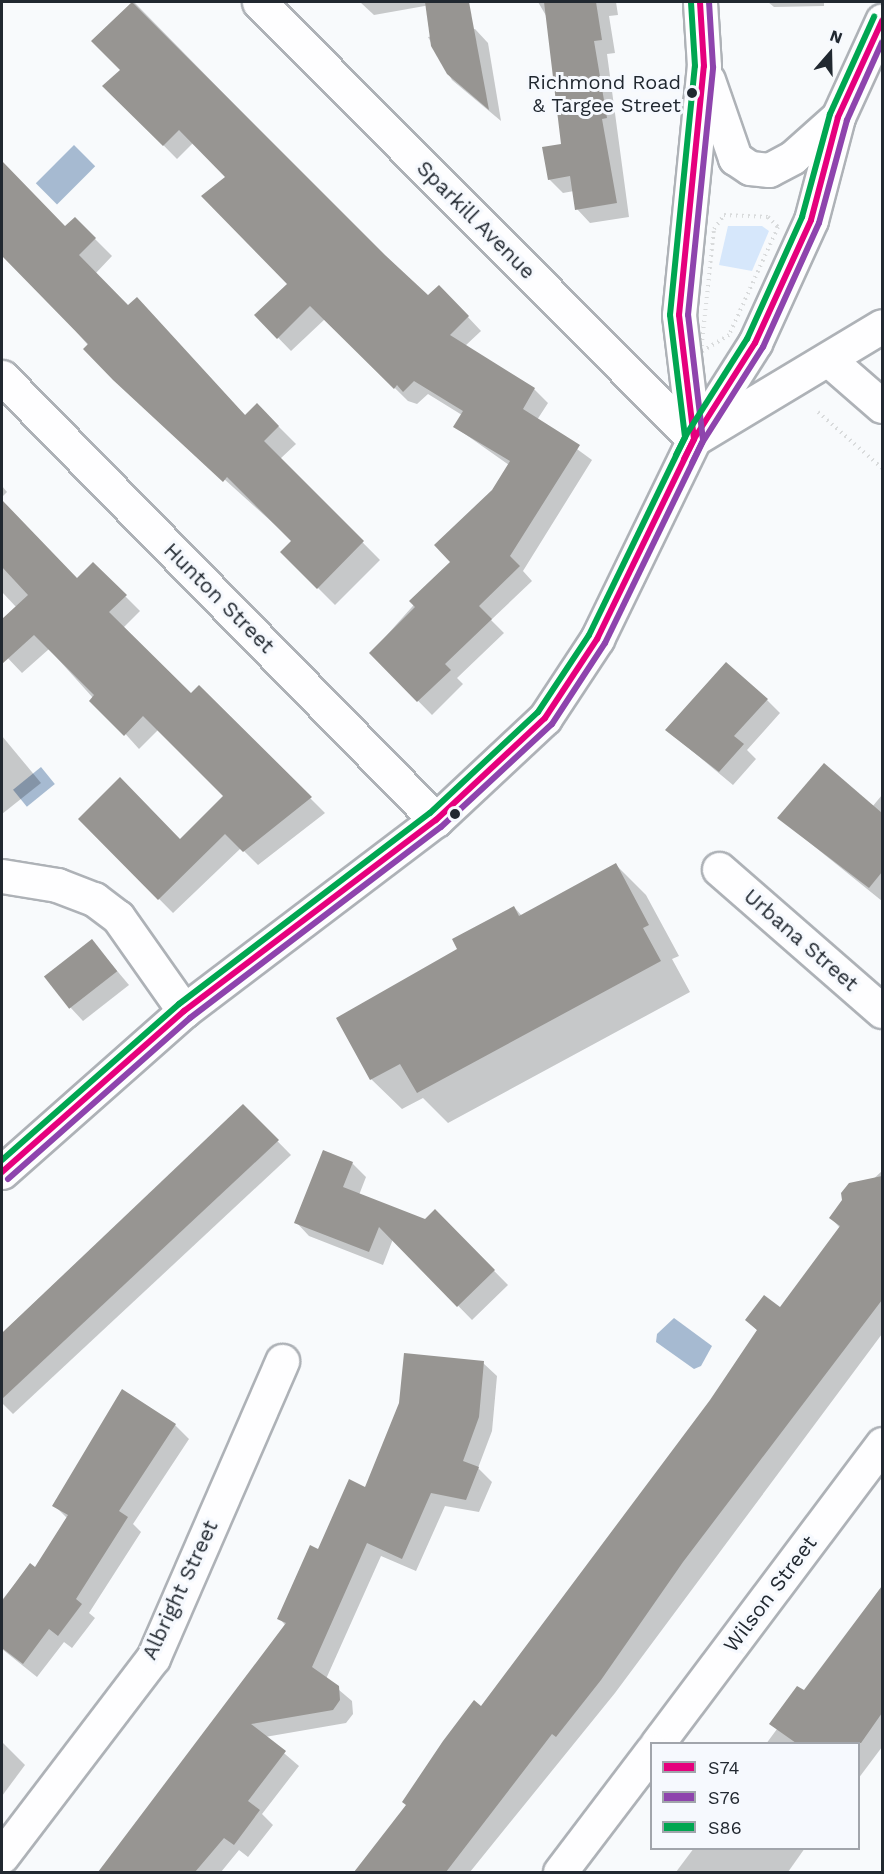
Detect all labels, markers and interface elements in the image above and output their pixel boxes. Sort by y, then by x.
north arrow [800,24,860,84]
text: N [827,26,845,48]
place label: Richmond Road & Targee Street [527,70,681,117]
marker: Richmond Road & Targee Street [686,87,698,99]
street label: Sparkill Avenue [411,155,541,285]
street label: Hunton Street [159,538,279,658]
unlabelled marker [449,808,461,820]
street label: Urbana Street [739,883,863,997]
street label: Albright Street [137,1516,223,1664]
street label: Wilson Street [718,1531,822,1657]
legend [650,1742,860,1850]
text: S74 [708,1757,739,1778]
text: S76 [708,1787,740,1808]
text: S86 [708,1817,742,1838]

